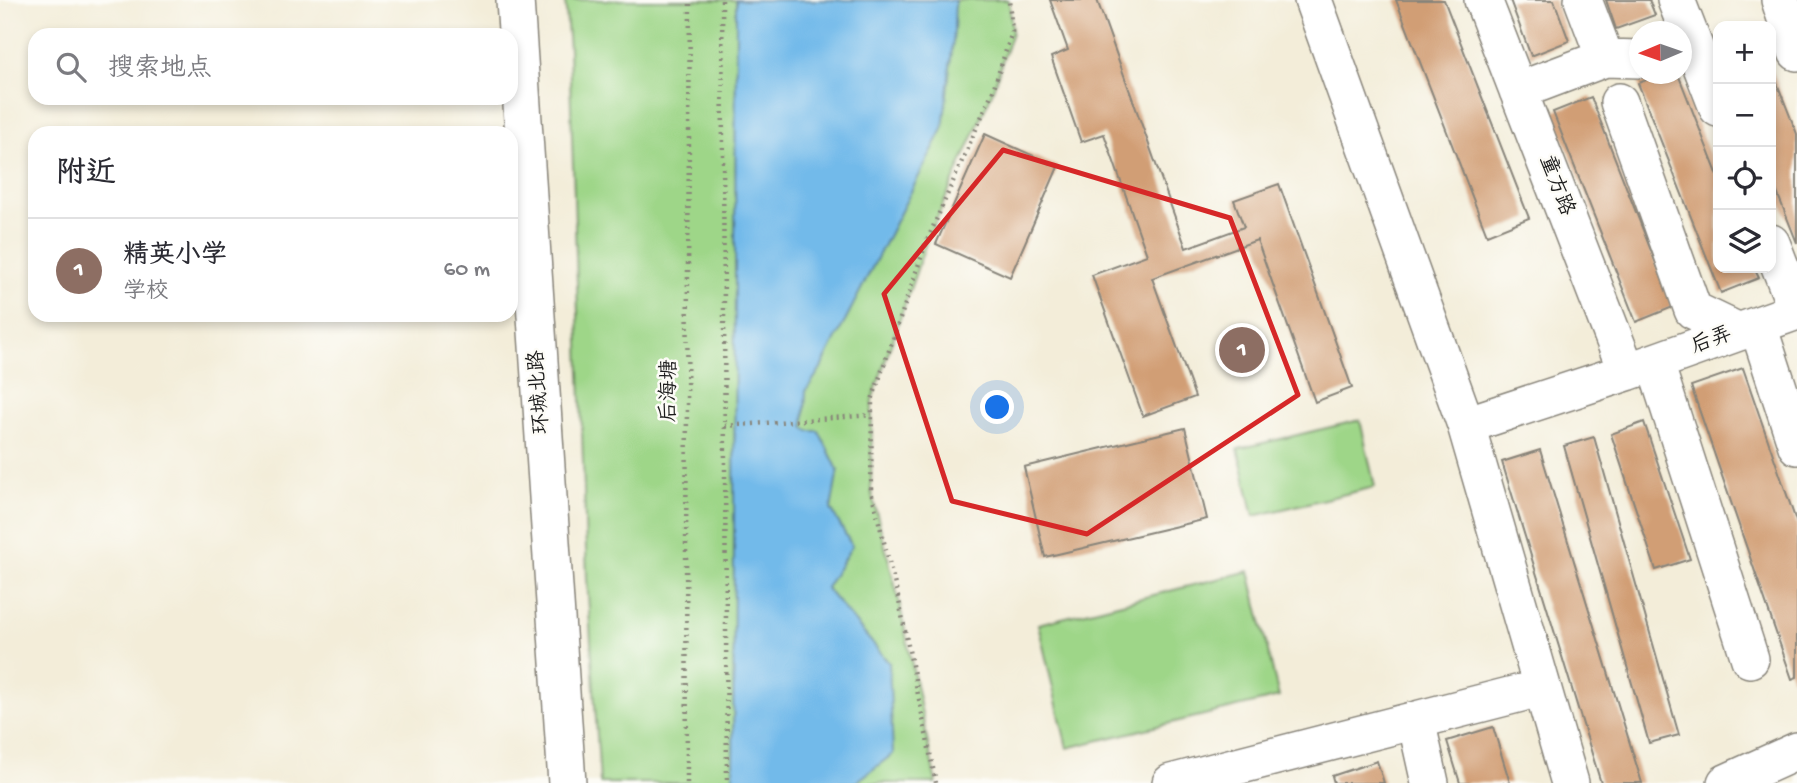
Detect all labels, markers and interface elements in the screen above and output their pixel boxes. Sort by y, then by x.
north arrow [1629,21,1692,84]
map controls [1713,21,1776,273]
button: + [1713,21,1776,84]
search box [28,28,518,105]
icon: search [52,48,90,86]
text: 搜索地点 [108,55,212,86]
button: − [1713,84,1776,147]
button: locate [1713,147,1776,210]
street label: 童方路 [1532,151,1580,220]
text: 附近 [56,158,116,193]
button: layers [1713,210,1776,273]
text: 精英小学 [123,242,227,273]
text: 1 [74,257,84,284]
text: 60 m [444,257,490,284]
text: 学校 [123,279,169,306]
street label: 后弄 [1688,322,1736,361]
pin: 1 [1219,324,1265,376]
street label: 环城北路 [524,349,556,435]
street label: 后海塘 [656,359,684,423]
your location [980,390,1014,424]

